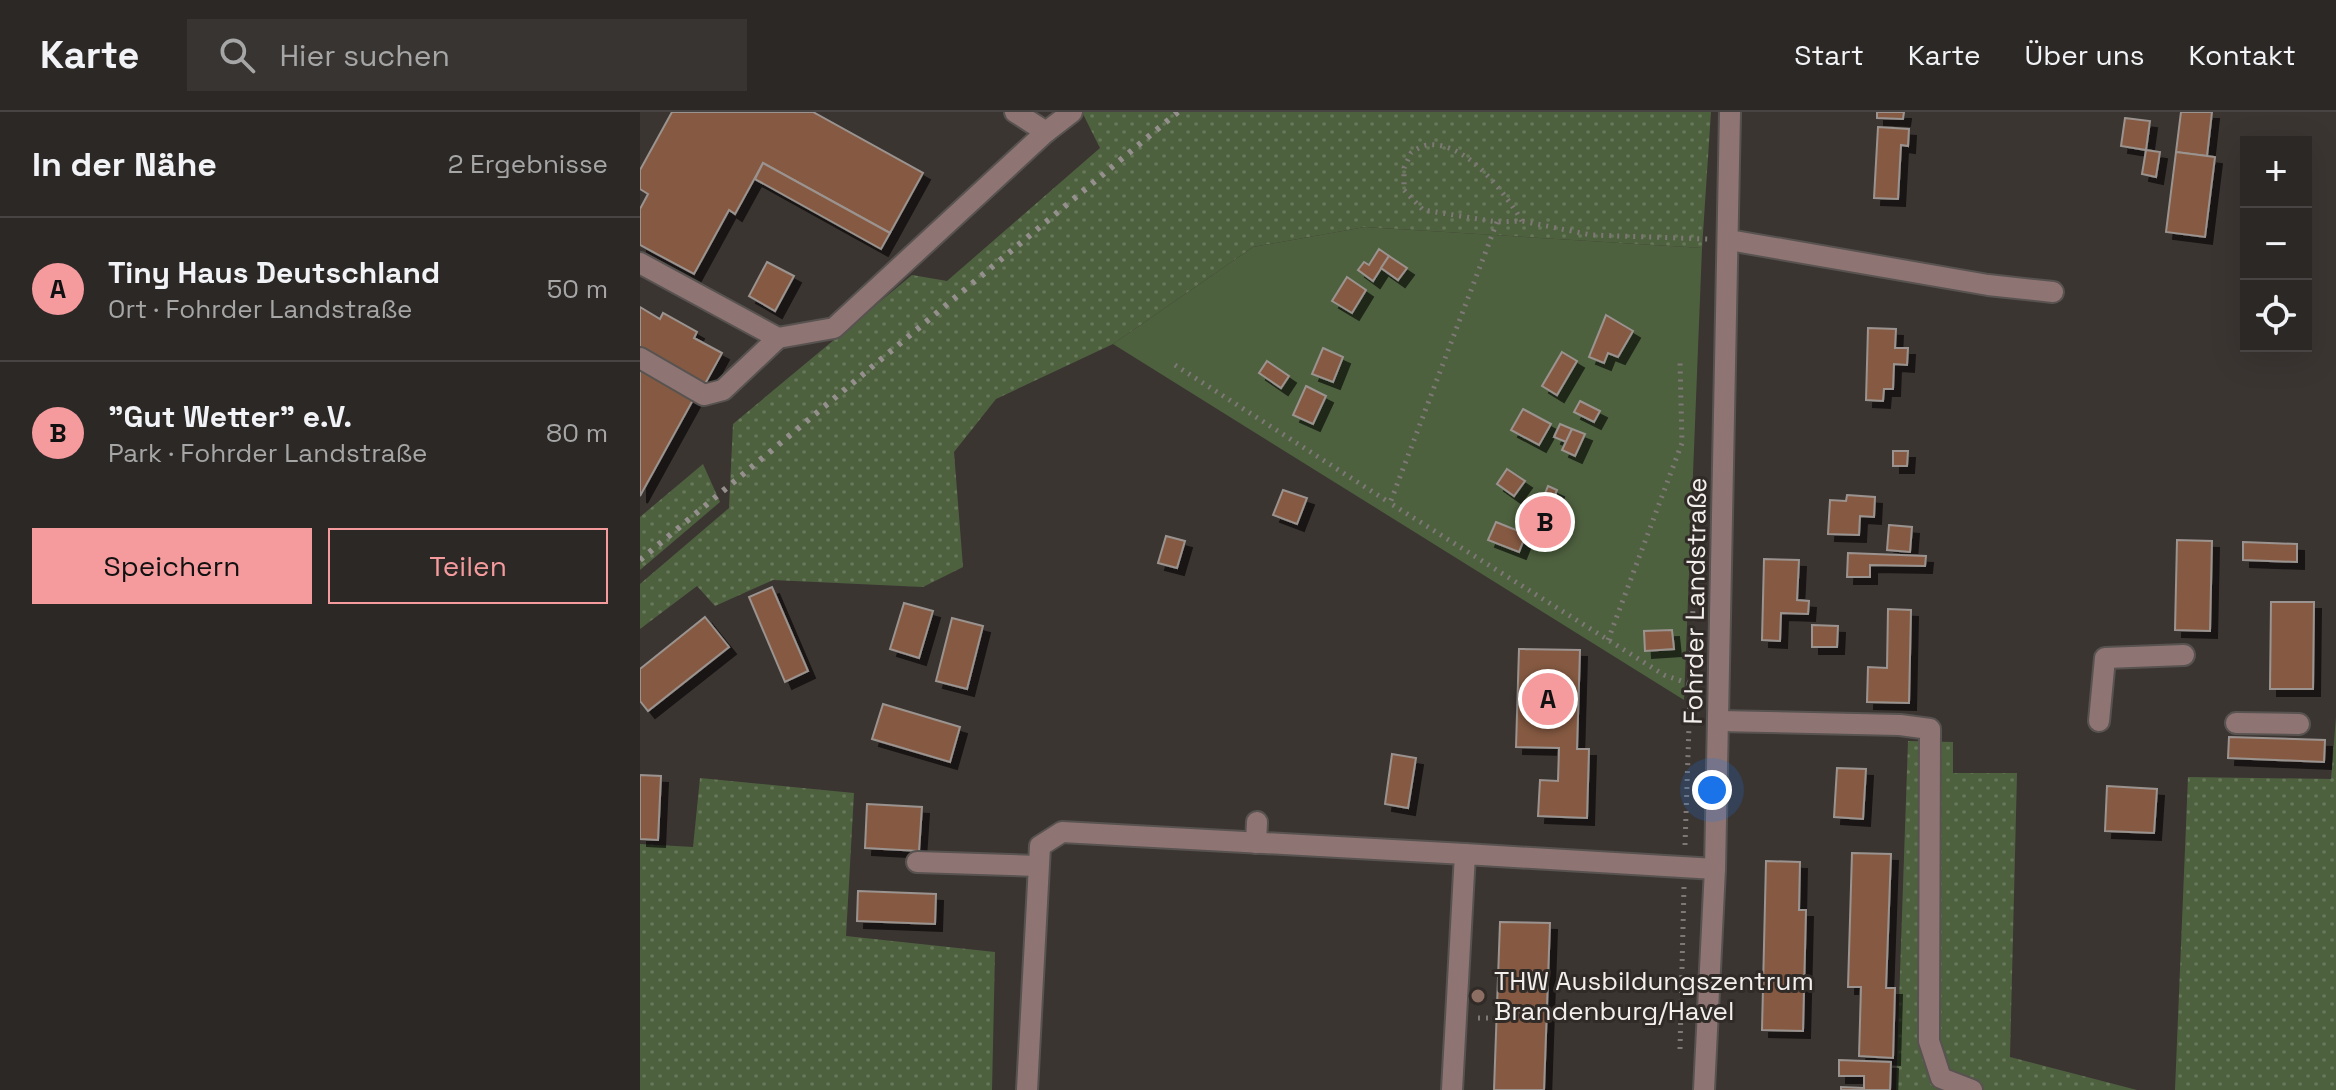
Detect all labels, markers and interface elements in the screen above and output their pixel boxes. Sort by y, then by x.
search box [187,19,747,91]
text: Karte [40,31,139,79]
icon: search [215,33,259,77]
text: Hier suchen [279,36,450,75]
text: Start [1794,37,1864,73]
text: Karte [1908,37,1980,73]
text: Über uns [2024,37,2145,73]
text: Kontakt [2189,37,2296,73]
map controls [2240,136,2312,352]
button: + [2240,136,2312,208]
text: In der Nähe [32,143,217,186]
text: 2 Ergebnisse [448,147,608,181]
button: − [2240,208,2312,280]
text: Tiny Haus Deutschland [108,253,440,292]
text: A [50,272,66,306]
text: 50 m [547,272,608,306]
button: locate [2240,280,2312,352]
text: Ort · Fohrder Landstraße [108,292,412,326]
text: "Gut Wetter" e.V. [108,397,352,436]
text: B [49,416,67,450]
text: 80 m [546,416,608,450]
text: Park · Fohrder Landstraße [108,436,427,470]
street label: Fohrder Landstraße [1676,477,1714,725]
pin: B [1519,492,1571,552]
button: Speichern [32,528,312,604]
button: Teilen [328,528,608,604]
pin: A [1522,669,1574,729]
your location [1692,770,1732,810]
place label: THW Ausbildungszentrum Brandenburg/Havel [1494,964,1814,1028]
marker: THW Ausbildungszentrum Brandenburg/Havel [1469,987,1487,1005]

